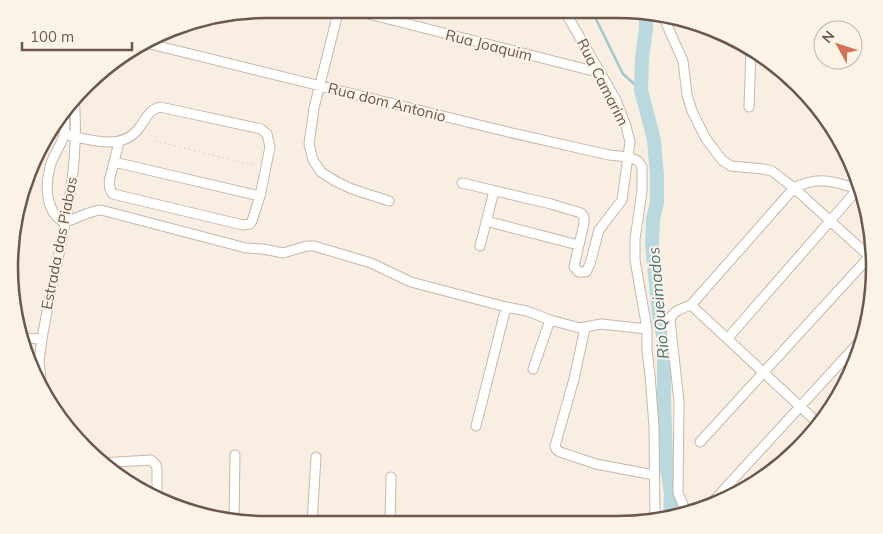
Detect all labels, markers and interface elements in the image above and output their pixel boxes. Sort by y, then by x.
scale bar [22,20,132,52]
north arrow [813,20,863,70]
street label: Rua Joaquim [444,25,534,65]
text: 100 m [30,27,74,46]
text: N [818,27,838,46]
street label: Rua Camarim [573,35,633,129]
street label: Rua dom Antonio [326,78,448,126]
street label: Estrada das Piabas [37,175,81,311]
water label: Rio Queimados [643,246,673,360]

